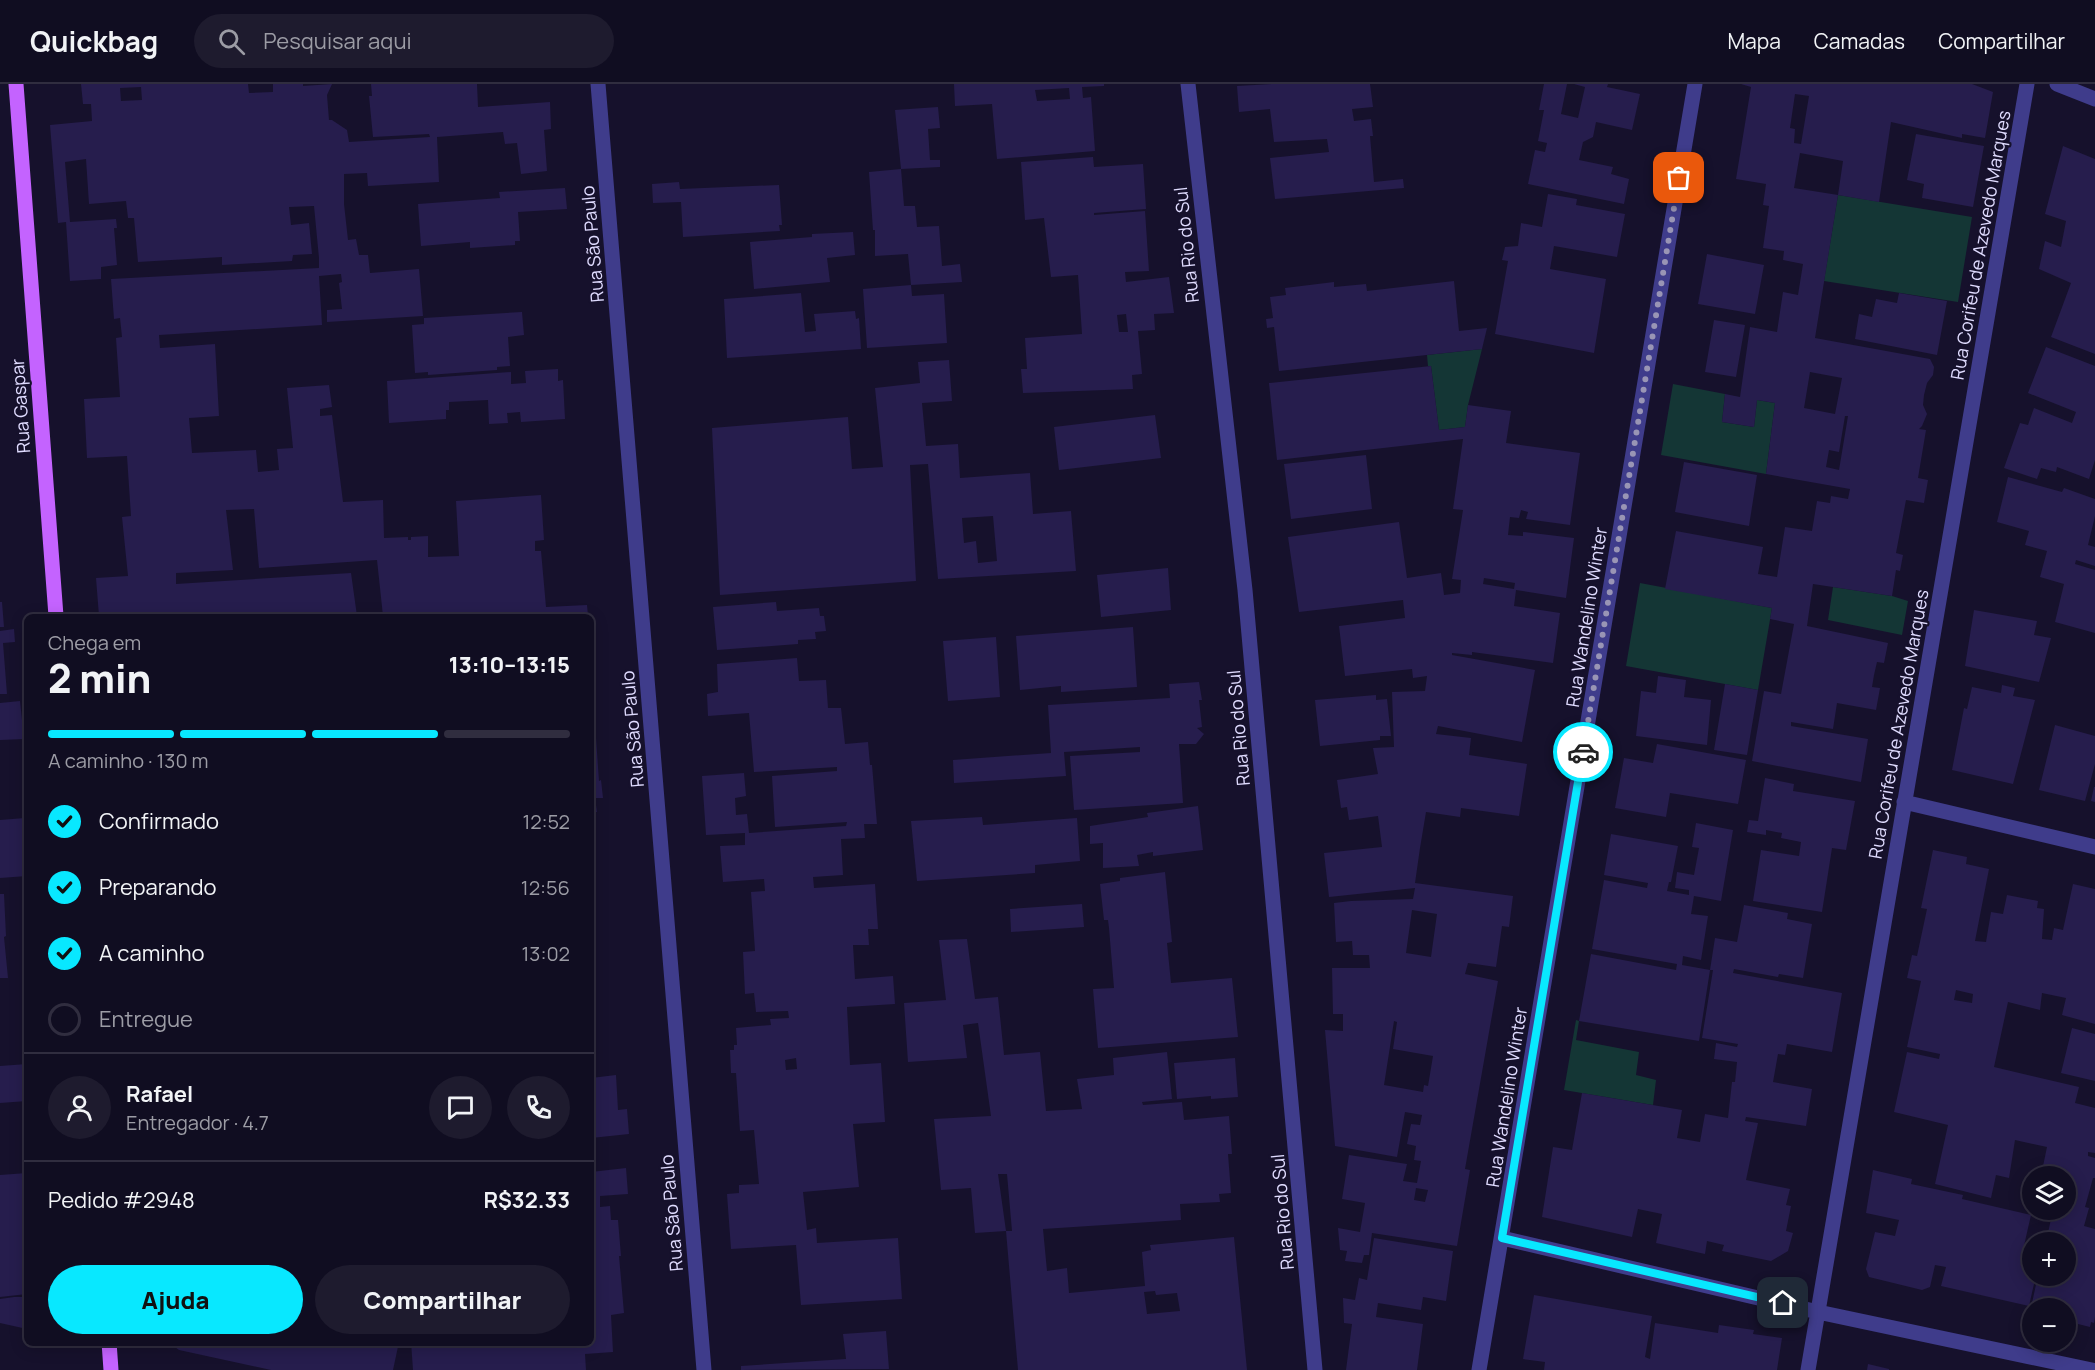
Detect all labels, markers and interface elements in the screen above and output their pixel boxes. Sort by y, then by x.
search box [194,14,614,68]
text: Quickbag [30,22,158,60]
icon: search [215,25,248,58]
text: Pesquisar aqui [263,26,412,56]
text: Mapa [1727,27,1781,55]
text: Camadas [1814,27,1905,55]
text: Compartilhar [1938,27,2065,55]
street label: Rua Corifeu de Azevedo Marques [1944,108,2016,382]
pin [1653,152,1704,203]
icon: bag [1662,161,1695,194]
street label: Rua São Paulo [575,185,609,303]
street label: Rua Rio do Sul [1168,186,1204,304]
street label: Rua Gaspar [5,357,35,454]
street label: Rua Wandelino Winter [1560,525,1612,709]
street label: Rua Corifeu de Azevedo Marques [1862,587,1934,861]
text: Chega em [48,629,141,656]
text: 13:10–13:15 [449,650,570,680]
text: 2 min [48,651,151,705]
street label: Rua Rio do Sul [1221,669,1255,787]
street label: Rua São Paulo [615,670,649,788]
courier [1553,722,1613,782]
icon: car [1567,736,1600,769]
text: A caminho · 130 m [48,747,209,774]
icon: check [48,805,81,838]
text: Confirmado [99,806,219,836]
text: 12:52 [522,808,570,835]
icon: check [48,871,81,904]
text: Preparando [99,872,217,902]
text: 12:56 [521,874,570,901]
icon: check [48,937,81,970]
text: A caminho [99,938,205,968]
text: 13:02 [522,940,570,967]
text: Entregue [99,1004,193,1034]
street label: Rua Wandelino Winter [1480,1005,1532,1189]
button: person [48,1076,111,1139]
button: chat [429,1076,492,1139]
button: phone [507,1076,570,1139]
text: Rafael [126,1079,193,1109]
text: Entregador · 4.7 [126,1109,269,1136]
street label: Rua Rio do Sul [1265,1153,1299,1271]
street label: Rua São Paulo [654,1154,688,1272]
map controls [2022,1166,2076,1352]
button: layers [2022,1166,2076,1220]
text: Pedido #2948 [48,1185,195,1215]
text: R$32.33 [484,1185,570,1215]
button: + [2022,1232,2076,1286]
button: Ajuda [48,1265,303,1334]
button: Compartilhar [315,1265,570,1334]
pin [1757,1277,1808,1328]
icon: home [1766,1286,1799,1319]
button: − [2022,1298,2076,1352]

